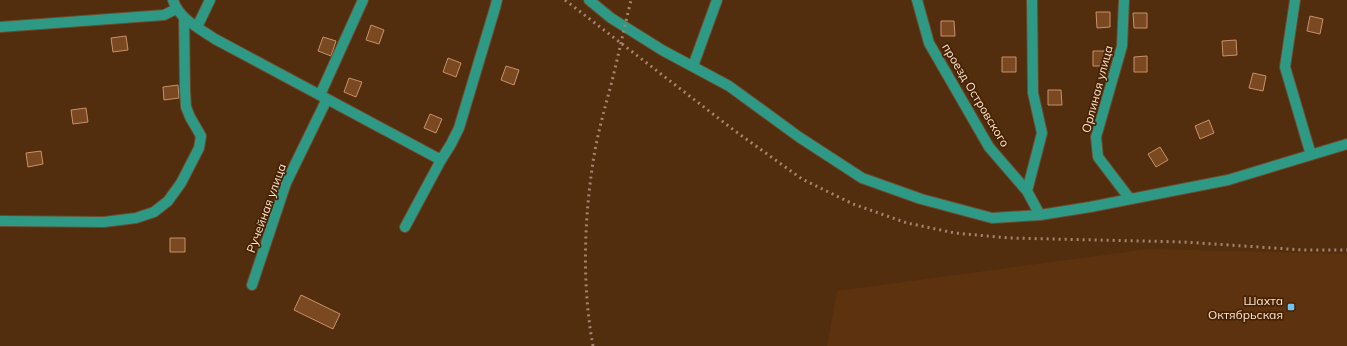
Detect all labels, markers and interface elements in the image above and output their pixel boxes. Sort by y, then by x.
street label: проезд Островского [939,40,1013,150]
street label: Орлиная улица [1078,44,1116,134]
street label: Ручейная улица [243,161,289,255]
place label: Шахта Октябрьская [1208,293,1283,322]
marker: Шахта Октябрьская [1286,302,1296,312]

